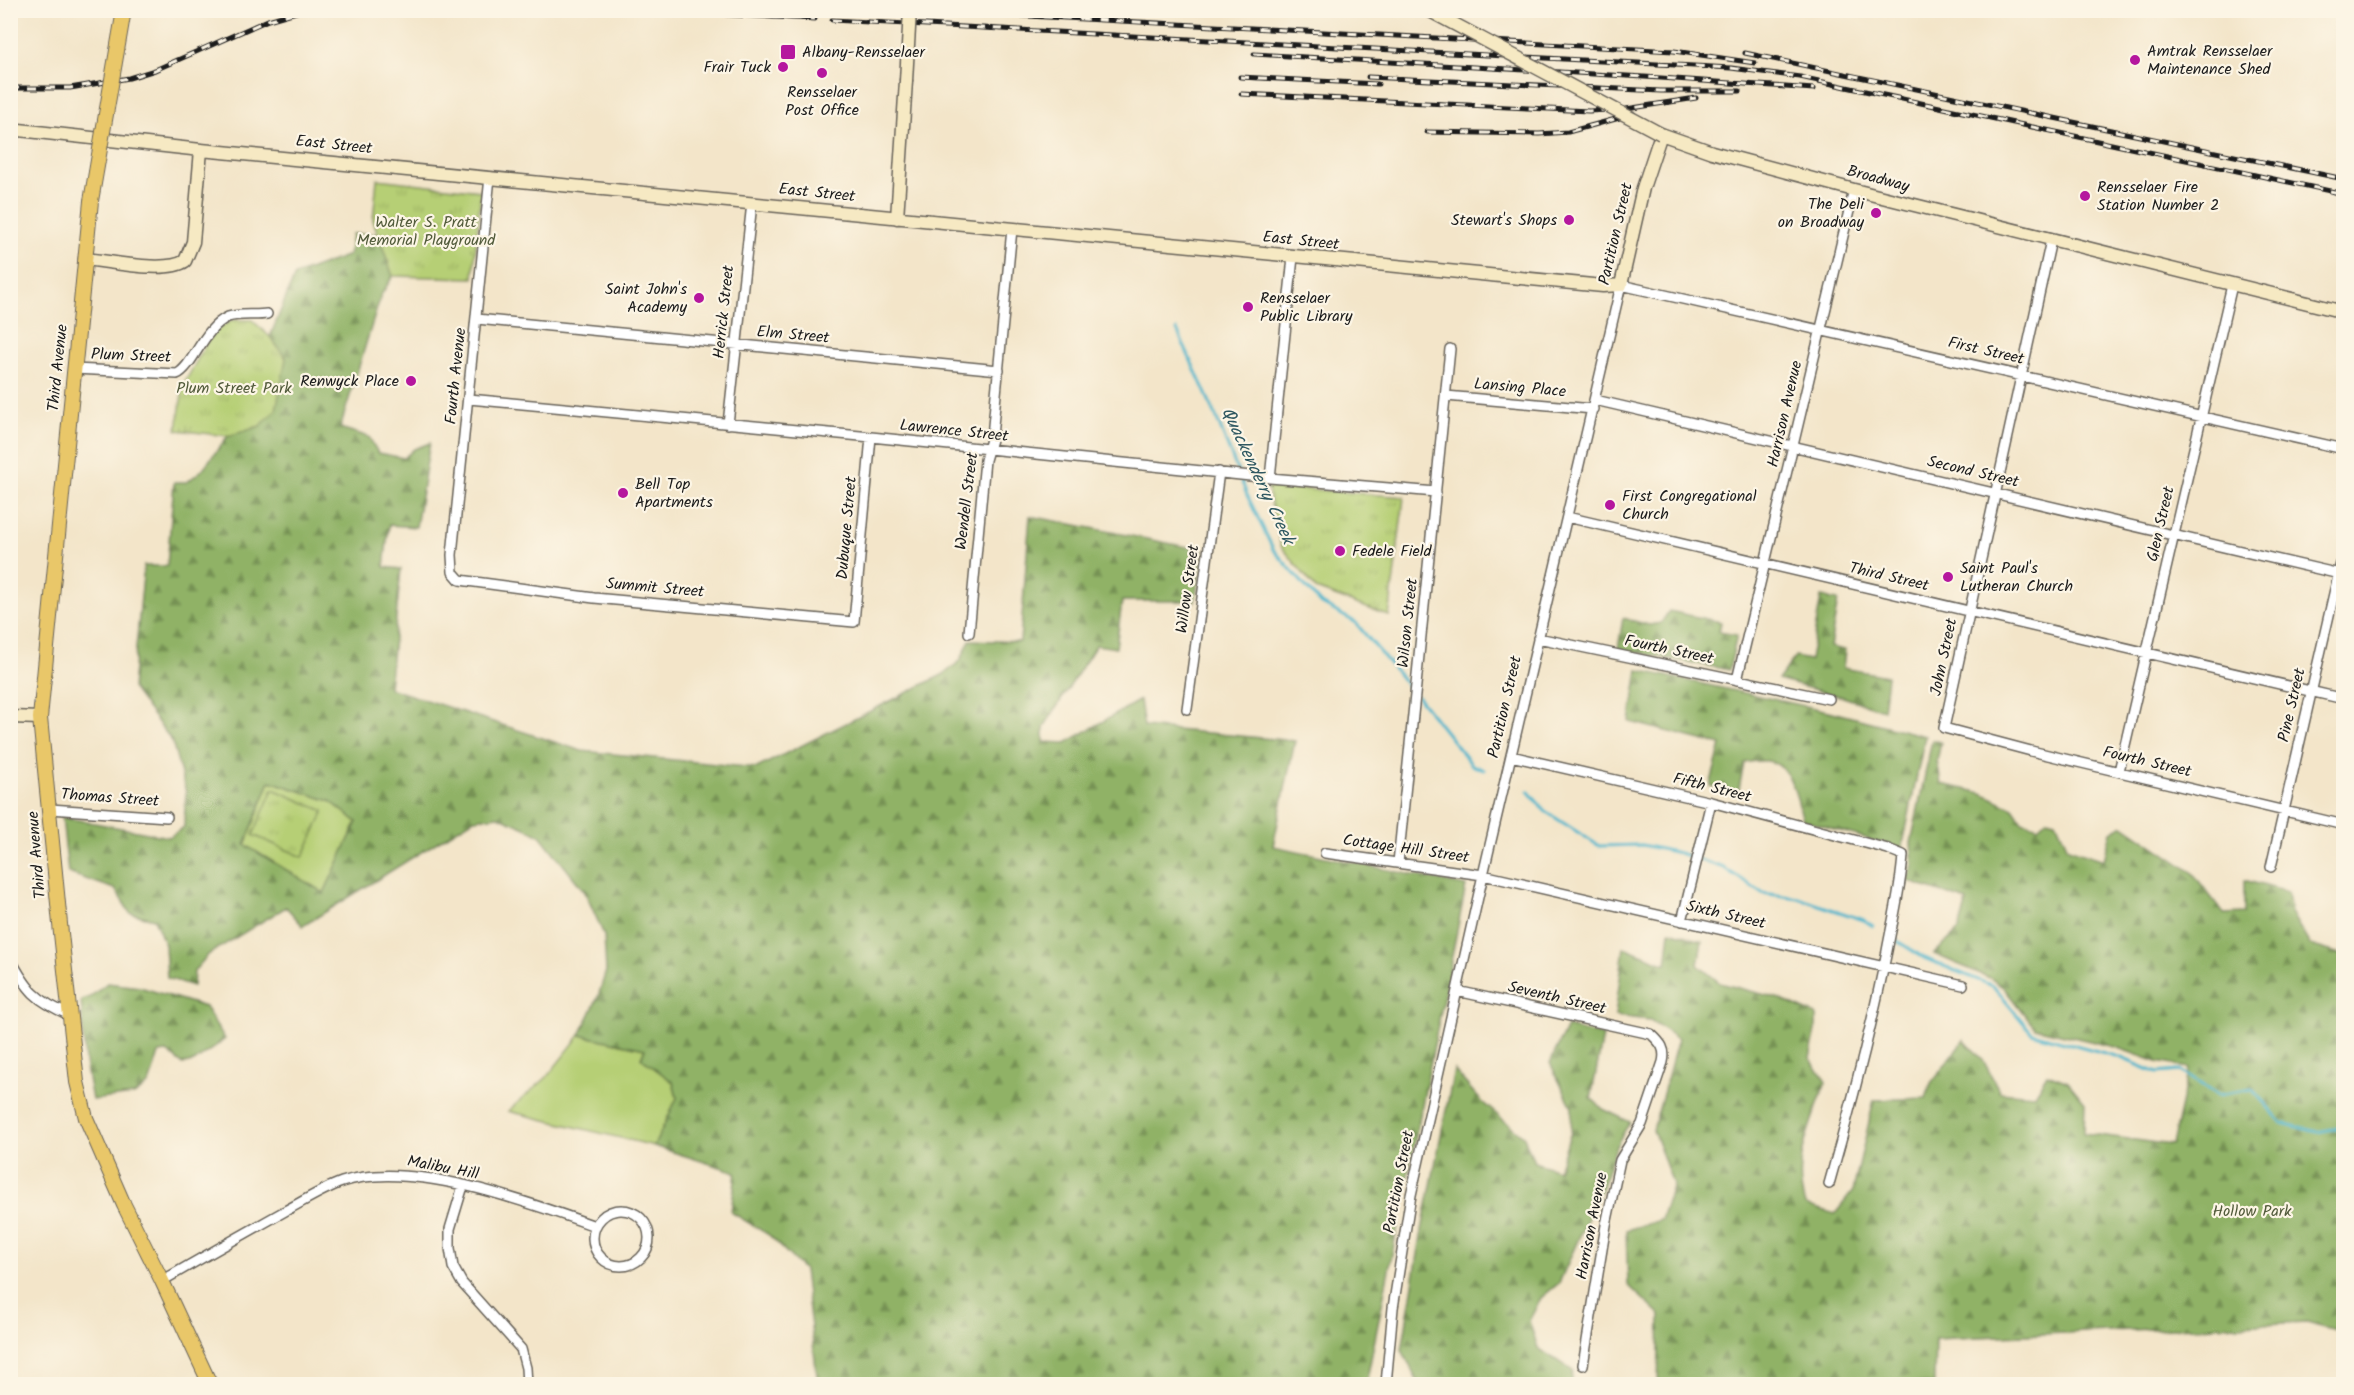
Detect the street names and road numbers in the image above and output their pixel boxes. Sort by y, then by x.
street label: East Street [294,129,374,162]
street label: Broadway [1844,159,1913,199]
street label: East Street [777,177,857,210]
street label: Partition Street [1592,180,1640,288]
street label: East Street [1261,225,1341,258]
street label: Herrick Street [707,263,741,360]
street label: Elm Street [756,319,831,351]
street label: Third Avenue [41,323,75,413]
street label: Fourth Avenue [439,327,473,425]
street label: First Street [1945,330,2027,372]
street label: Plum Street [91,342,172,370]
street label: Harrison Avenue [1761,358,1809,470]
street label: Lansing Place [1473,372,1567,404]
street label: Lawrence Street [898,413,1010,449]
street label: Second Street [1925,449,2022,495]
street label: Wendell Street [949,450,985,551]
street label: Dubuque Street [830,475,864,581]
street label: Glen Street [2140,483,2182,564]
street label: Willow Street [1169,542,1207,635]
street label: Third Street [1847,556,1932,598]
street label: Summit Street [605,571,706,605]
street label: Wilson Street [1391,576,1425,669]
street label: John Street [1924,615,1965,698]
street label: Fourth Street [1622,628,1717,672]
street label: Partition Street [1481,653,1529,761]
street label: Pine Street [2271,665,2313,744]
street label: Fourth Street [2100,740,2195,785]
street label: Fifth Street [1670,766,1755,810]
street label: Thomas Street [60,782,161,814]
street label: Third Avenue [21,810,53,900]
street label: Cottage Hill Street [1341,828,1472,870]
street label: Sixth Street [1684,894,1769,936]
street label: Seventh Street [1506,975,1609,1022]
street label: Partition Street [1377,1128,1421,1236]
street label: Malibu Hill [405,1149,481,1187]
street label: Harrison Avenue [1569,1170,1615,1282]

